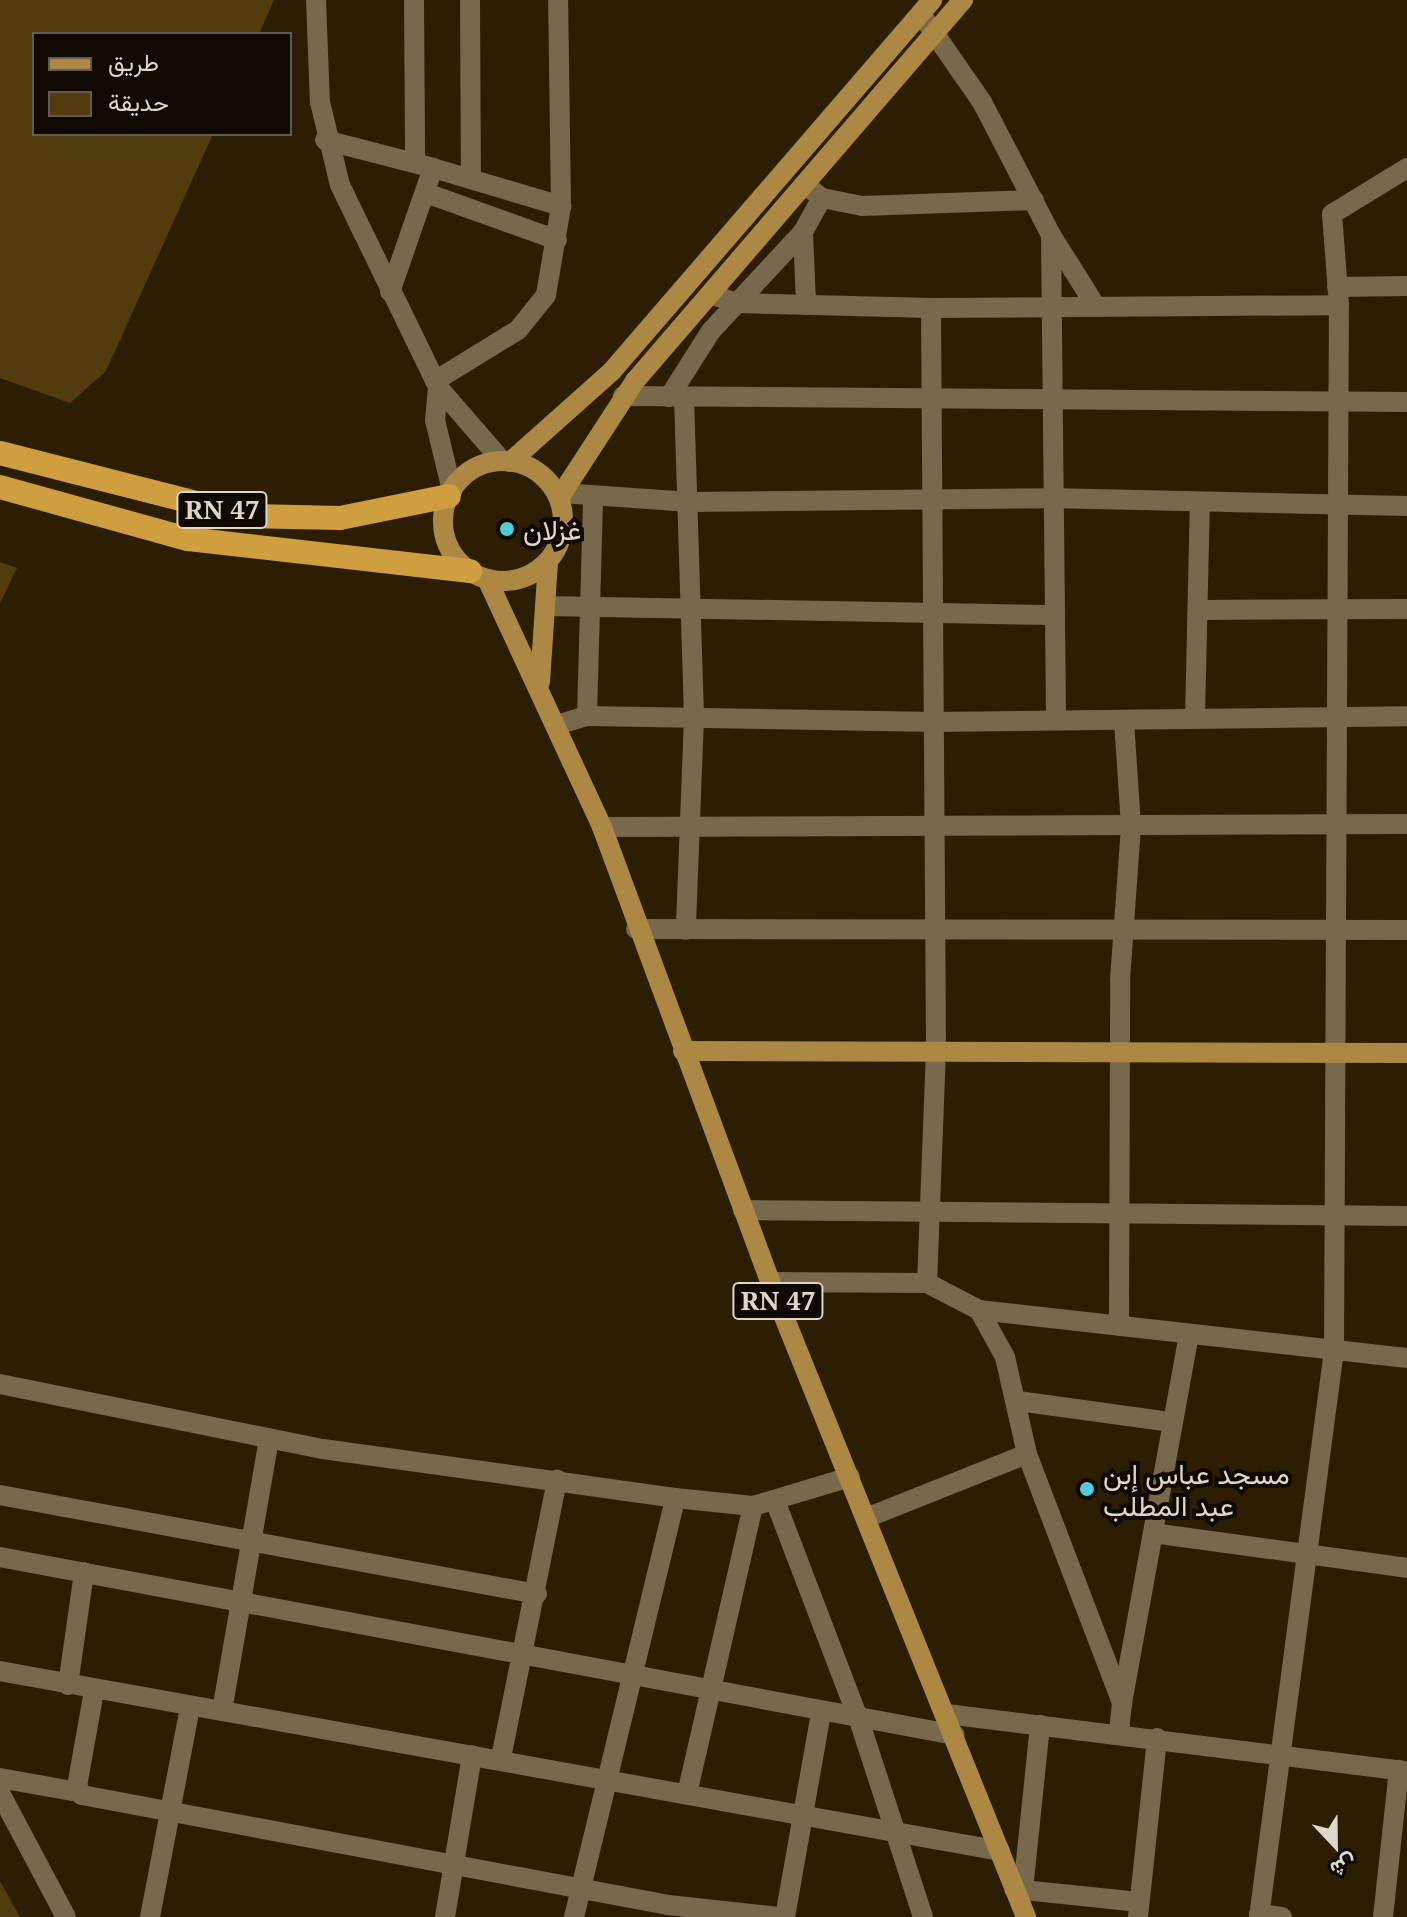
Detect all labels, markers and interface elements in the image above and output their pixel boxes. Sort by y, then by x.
legend [32,32,292,136]
text: طريق [108,45,159,78]
text: حديقة [108,85,169,118]
road number: RN 47 [176,488,268,532]
place label: غزلان [523,512,581,546]
marker: غزلان [498,520,516,538]
road number: RN 47 [732,1279,824,1323]
place label: مسجد عباس إبن عبد المطلب [1103,1456,1290,1522]
marker: مسجد عباس إبن عبد المطلب [1078,1480,1096,1498]
north arrow [1295,1805,1375,1885]
text: ش [1326,1848,1362,1886]

